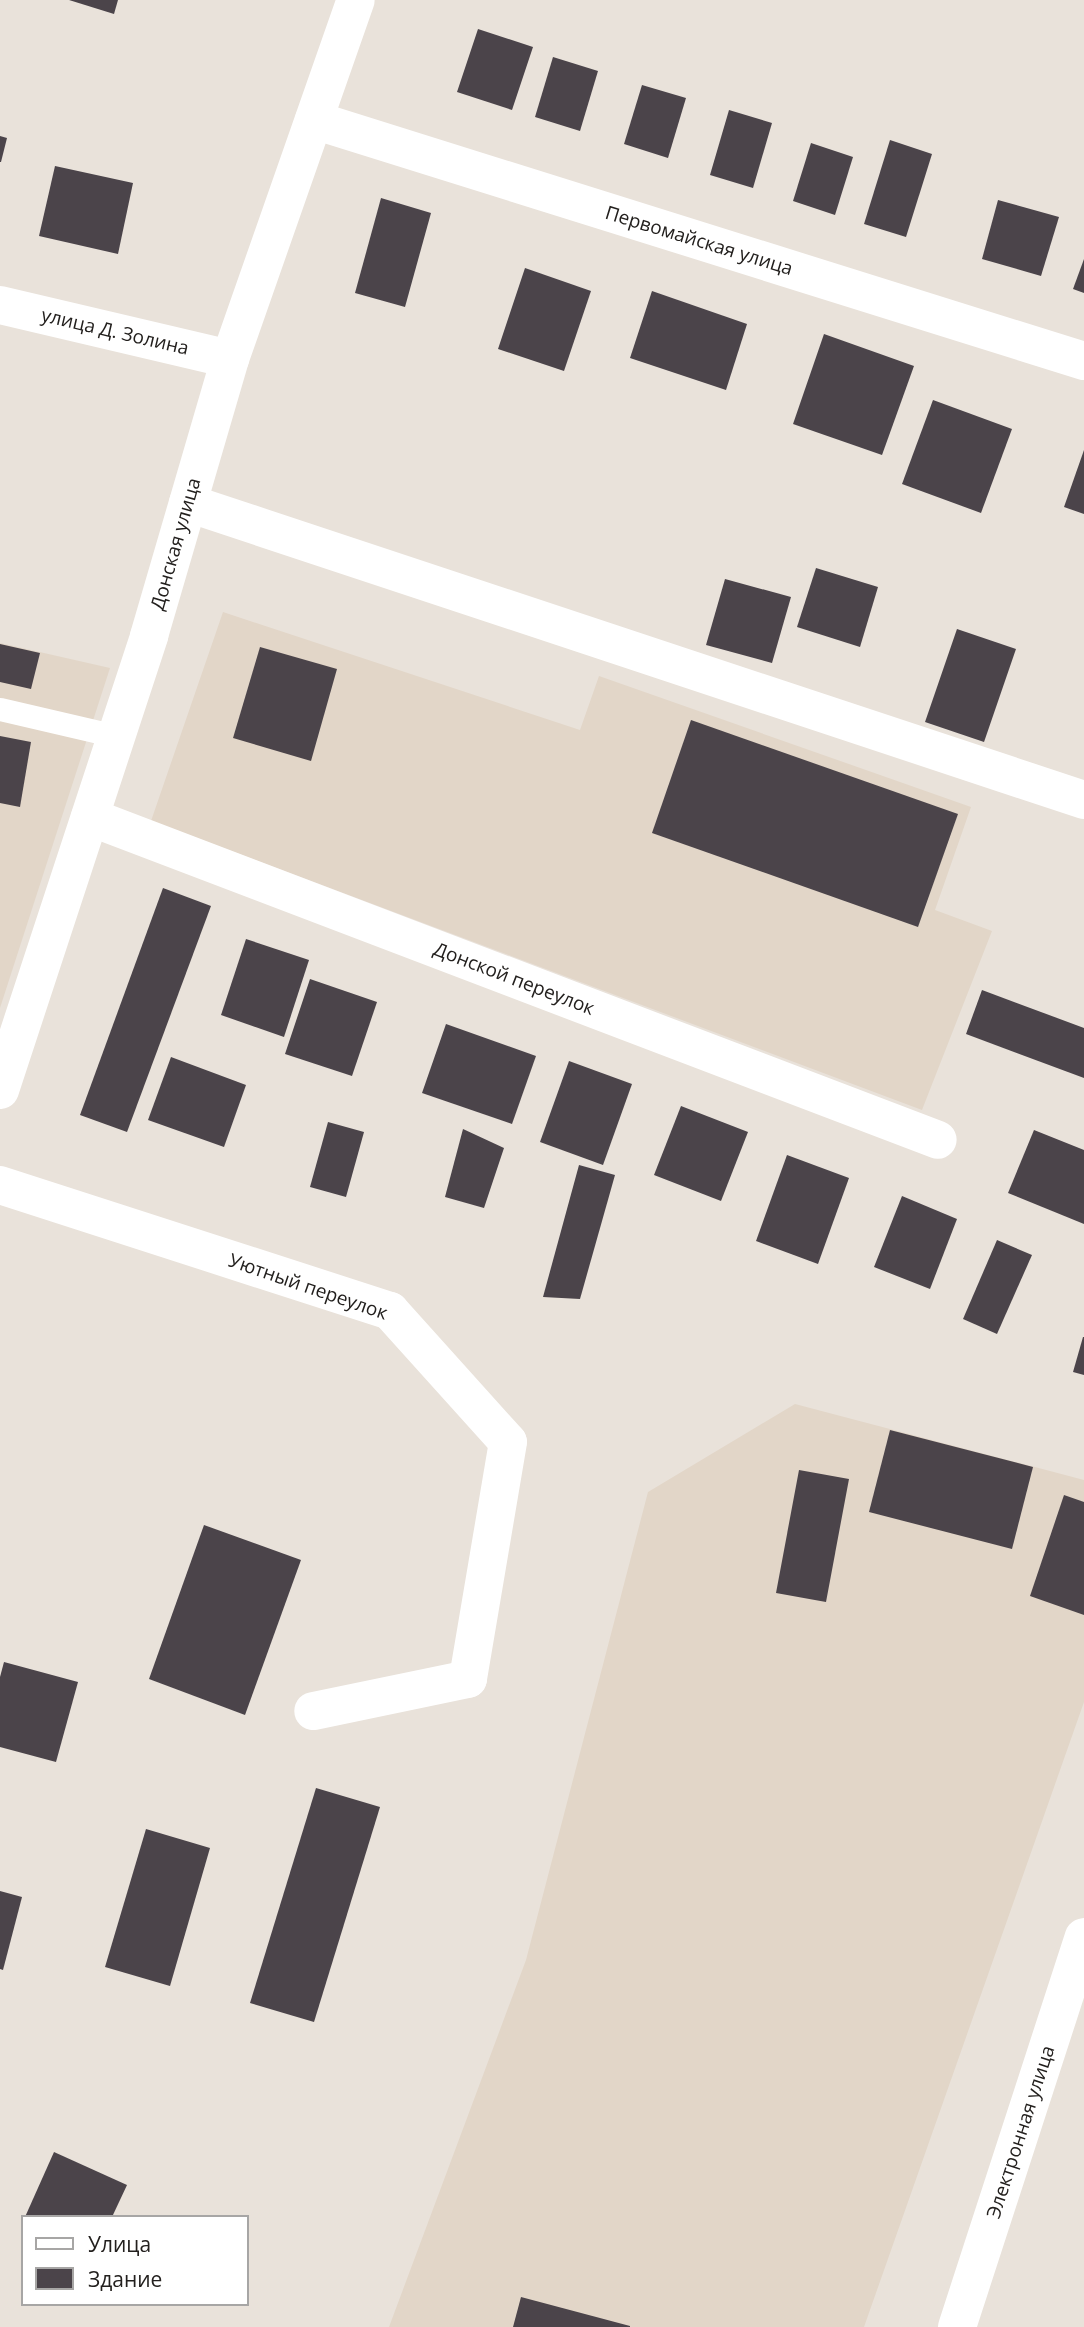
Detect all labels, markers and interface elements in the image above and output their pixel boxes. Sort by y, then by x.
street label: Первомайская улица [602,202,796,280]
street label: улица Д. Золина [39,304,191,360]
street label: Донская улица [146,475,206,613]
street label: Донской переулок [430,938,598,1020]
street label: Уютный переулок [226,1249,390,1325]
street label: Электронная улица [982,2043,1060,2221]
legend [21,2215,248,2306]
text: Улица [88,2230,151,2258]
text: Здание [88,2265,162,2293]

